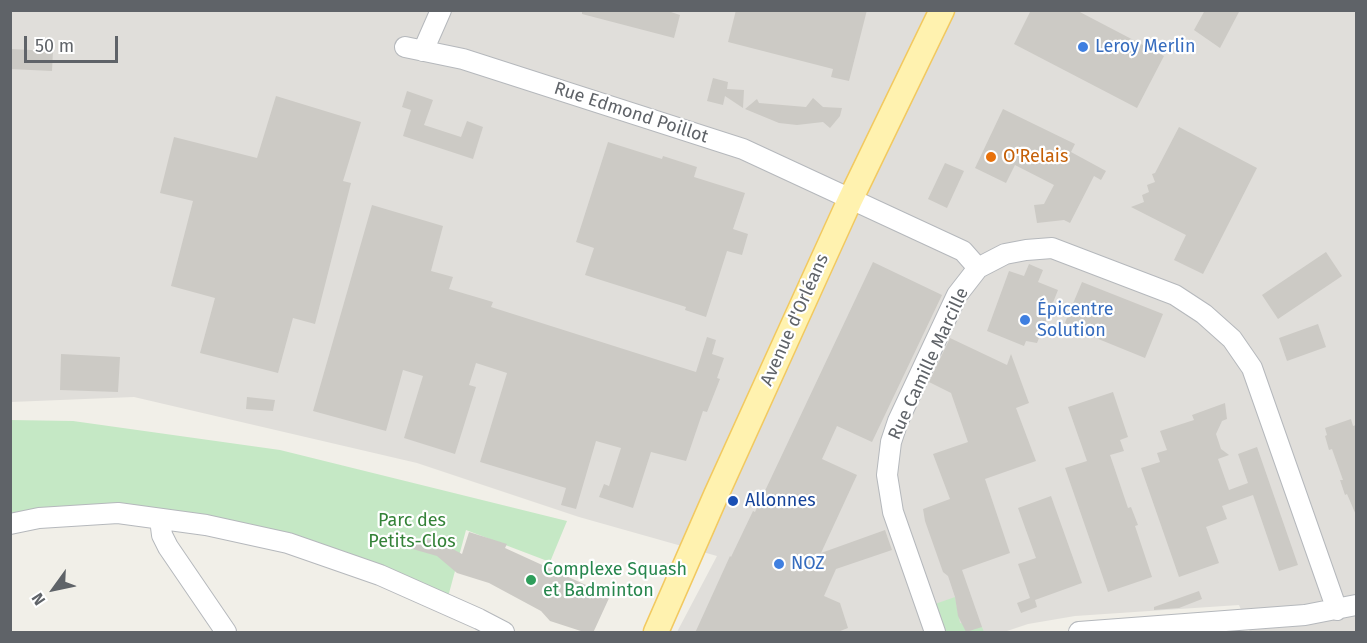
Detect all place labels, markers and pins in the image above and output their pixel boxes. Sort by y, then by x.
place label: Leroy Merlin [1095,36,1195,58]
marker: Leroy Merlin [1076,40,1090,54]
place label: O'Relais [1003,146,1068,168]
marker: O'Relais [984,150,998,164]
place label: Épicentre Solution [1037,299,1114,342]
marker: Épicentre Solution [1018,313,1032,327]
place label: Allonnes [745,490,816,512]
marker: Allonnes [726,494,740,508]
place label: NOZ [791,553,825,575]
marker: NOZ [772,557,786,571]
place label: Complexe Squash et Badminton [543,559,687,602]
marker: Complexe Squash et Badminton [524,573,538,587]

